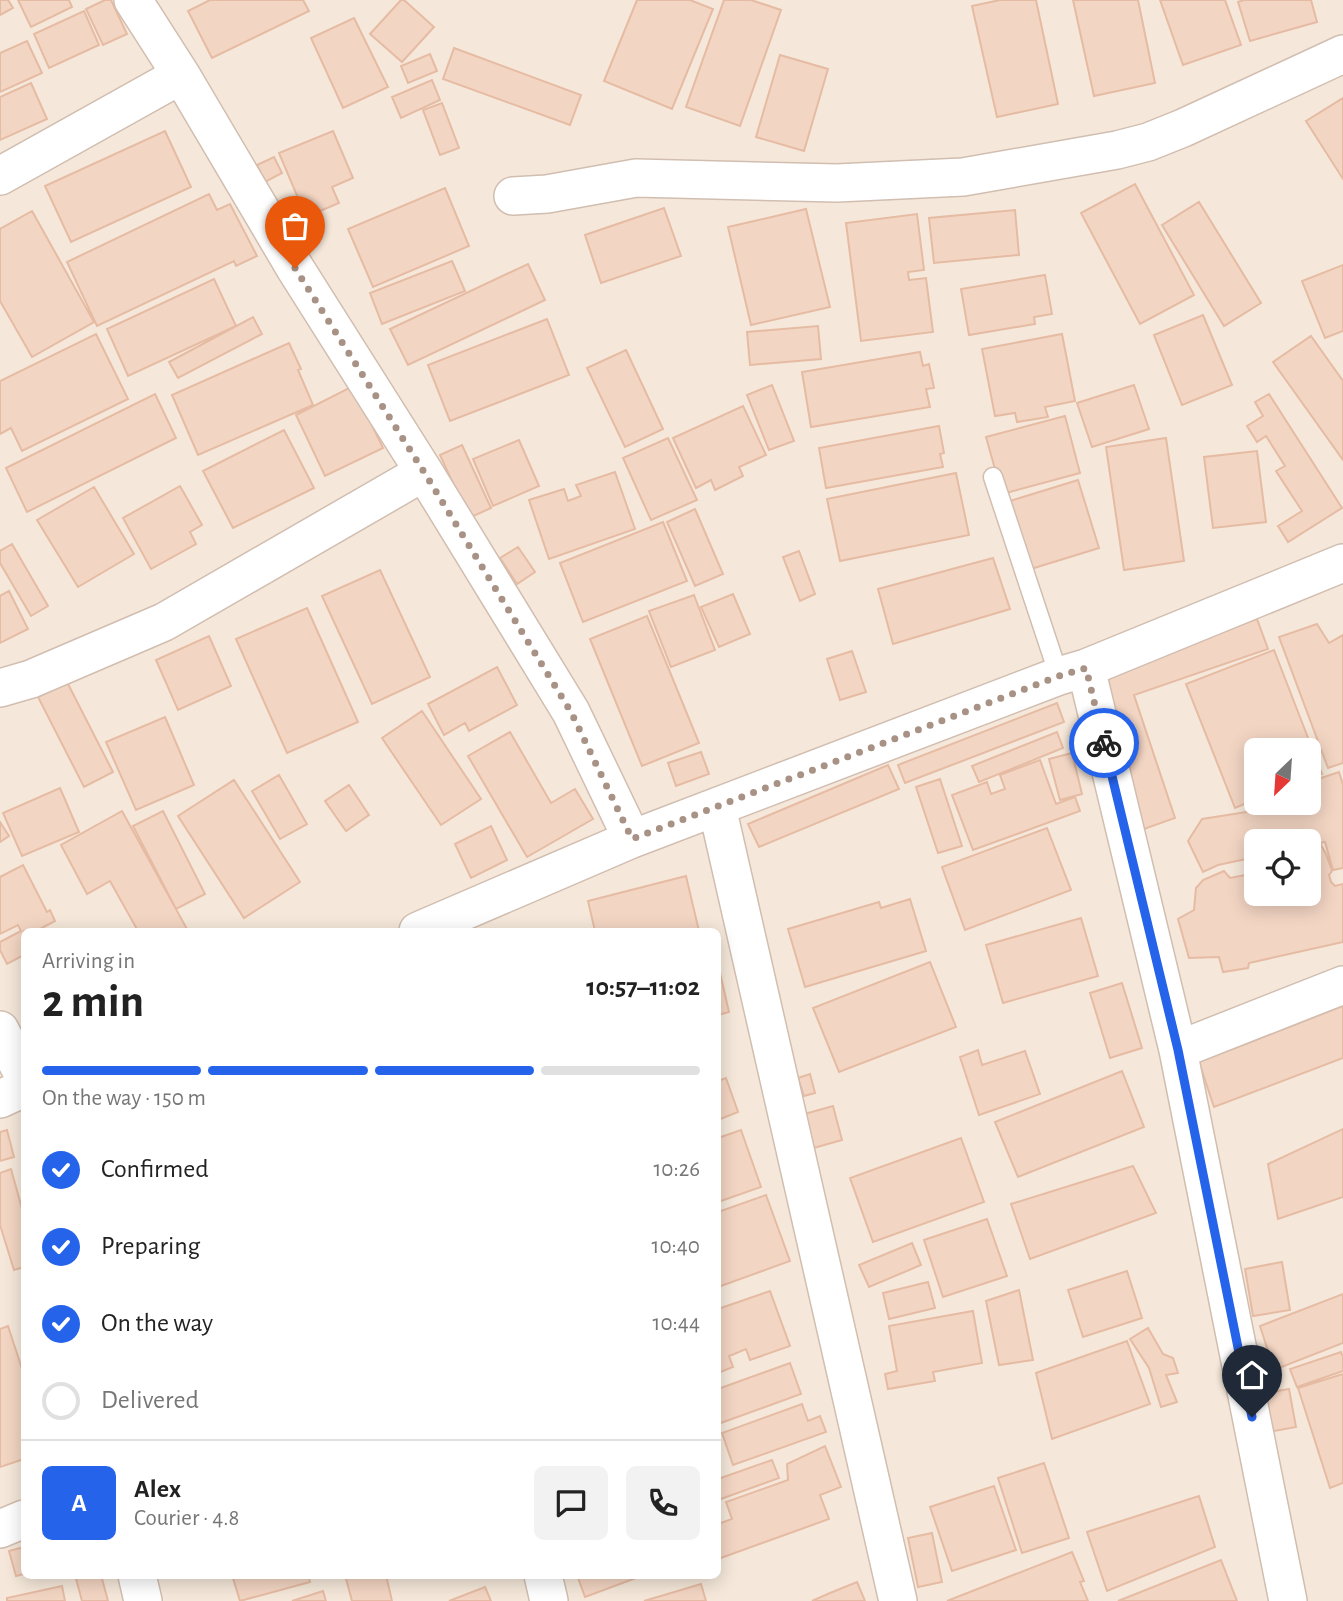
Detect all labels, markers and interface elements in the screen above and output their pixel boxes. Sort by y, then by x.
pin [265,196,325,268]
icon: bag [276,207,314,245]
courier [1069,708,1139,778]
icon: bike [1085,724,1123,762]
north arrow [1244,738,1321,816]
map controls [1244,738,1321,906]
button: locate [1244,829,1321,906]
text: Arriving in [42,950,135,973]
text: 10:57–11:02 [586,974,700,1000]
text: 2 min [42,979,144,1025]
text: On the way · 150 m [42,1087,206,1110]
icon: check [42,1151,80,1189]
text: Confirmed [101,1156,209,1182]
text: 10:26 [653,1158,700,1181]
icon: check [42,1228,80,1266]
text: Preparing [101,1233,200,1259]
text: 10:40 [651,1235,700,1258]
icon: check [42,1305,80,1343]
text: On the way [101,1310,213,1336]
text: 10:44 [653,1312,700,1335]
pin [1222,1345,1282,1417]
icon: home [1233,1356,1271,1394]
text: Delivered [101,1387,199,1413]
button: chat [534,1466,608,1540]
button: phone [626,1466,700,1540]
text: Alex [134,1476,181,1502]
text: A [71,1490,87,1516]
text: Courier · 4.8 [134,1507,239,1530]

